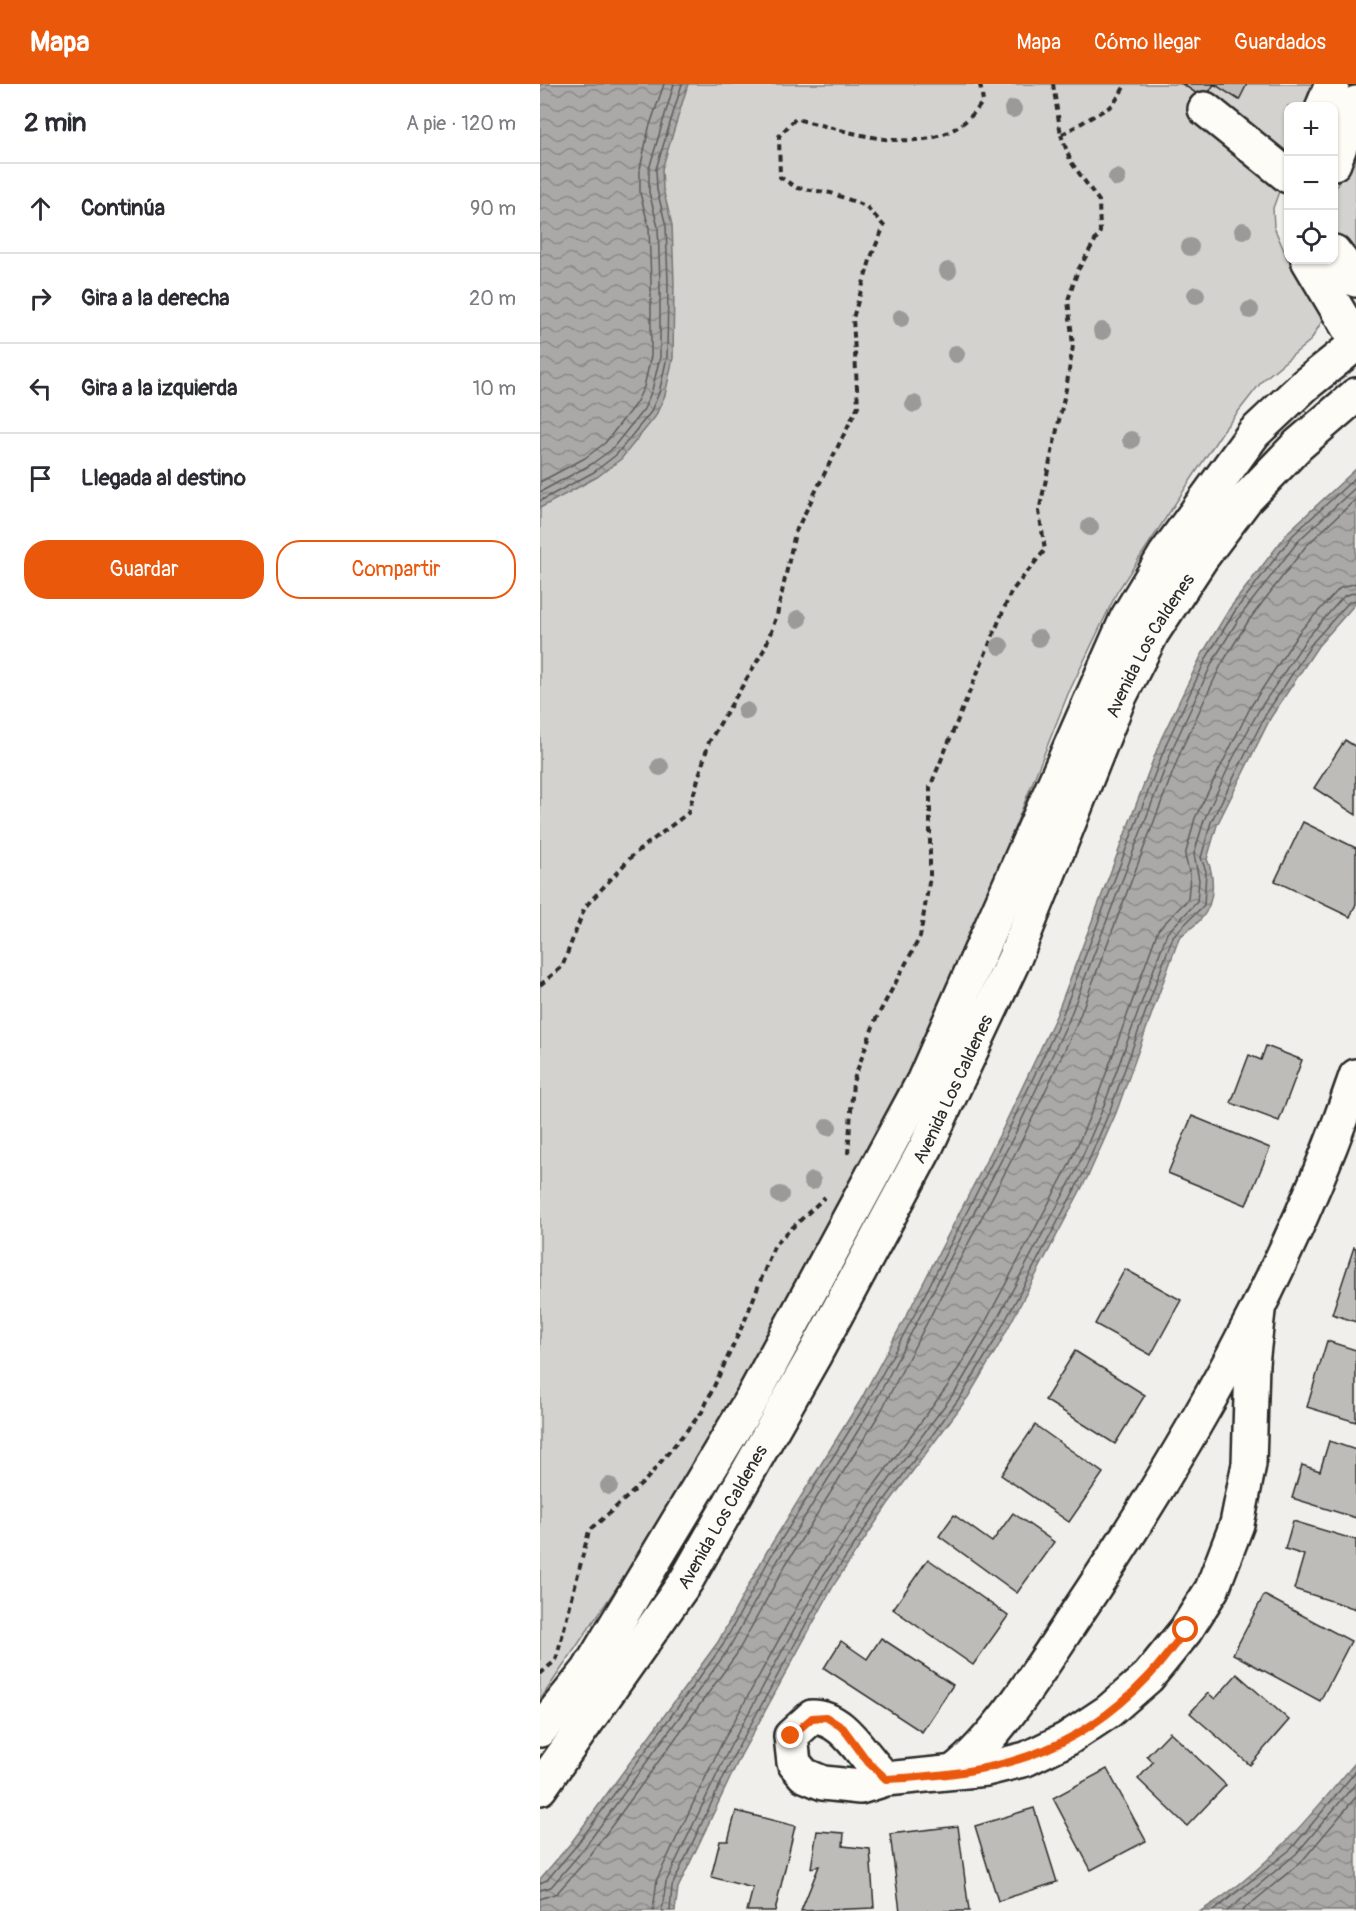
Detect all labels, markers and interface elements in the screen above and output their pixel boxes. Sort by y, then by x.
text: Mapa [30,25,89,60]
text: Mapa [1016,29,1061,56]
text: Cómo llegar [1094,29,1201,56]
text: Guardados [1234,29,1326,56]
map controls [1284,102,1338,264]
button: + [1284,102,1338,156]
text: 2 min [24,107,86,139]
text: A pie · 120 m [406,111,516,136]
button: − [1284,156,1338,210]
icon: ahead [24,192,57,225]
text: Continúa [81,194,165,222]
text: 90 m [470,196,516,221]
button: locate [1284,210,1338,264]
icon: right [24,282,57,315]
text: Gira a la derecha [81,284,229,312]
text: 20 m [469,286,516,311]
icon: left [24,372,57,405]
text: Gira a la izquierda [81,374,238,402]
text: 10 m [472,376,516,401]
icon: arrive [24,462,57,495]
text: Llegada al destino [81,464,246,492]
button: Guardar [24,540,264,599]
button: Compartir [276,540,516,599]
street label: Avenida Los Caldenes [1101,569,1200,721]
street label: Avenida Los Caldenes [908,1011,998,1168]
street label: Avenida Los Caldenes [673,1441,773,1594]
route start [1172,1616,1198,1642]
route end [777,1722,803,1748]

